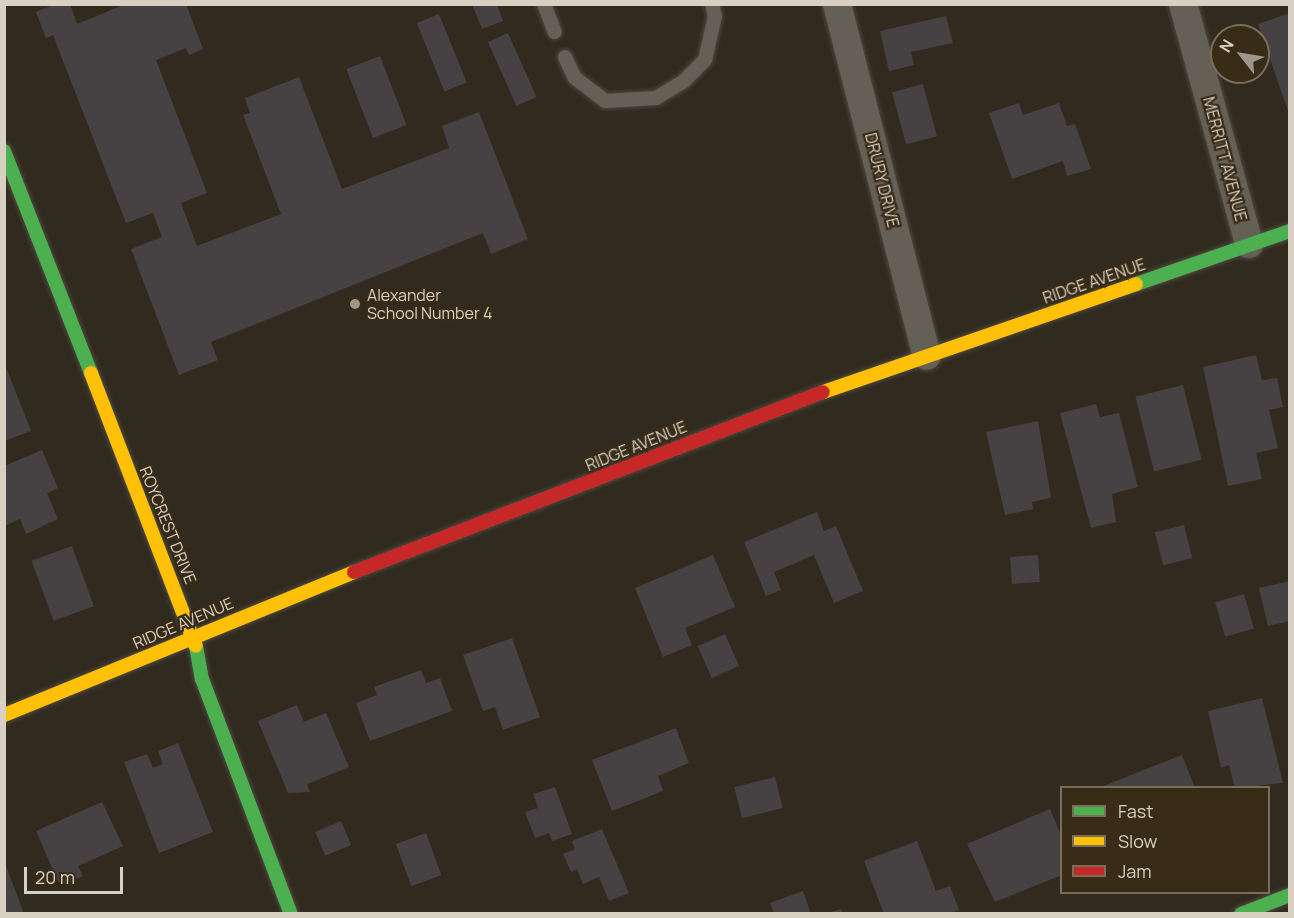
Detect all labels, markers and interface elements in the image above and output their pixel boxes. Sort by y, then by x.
north arrow [1210,24,1270,84]
text: N [1214,35,1239,56]
street label: MERRITT AVENUE [1199,94,1251,224]
street label: DRURY DRIVE [861,130,903,230]
street label: RIDGE AVENUE [1040,254,1148,308]
place label: Alexander School Number 4 [367,285,492,323]
marker: Alexander School Number 4 [348,297,362,311]
street label: RIDGE AVENUE [583,417,689,475]
street label: ROYCREST DRIVE [136,463,200,587]
street label: RIDGE AVENUE [130,593,236,653]
legend [1060,786,1270,894]
text: Fast [1118,799,1153,823]
text: Slow [1118,829,1157,853]
scale bar [27,855,126,893]
text: Jam [1118,859,1152,883]
text: 20 m [35,865,75,889]

